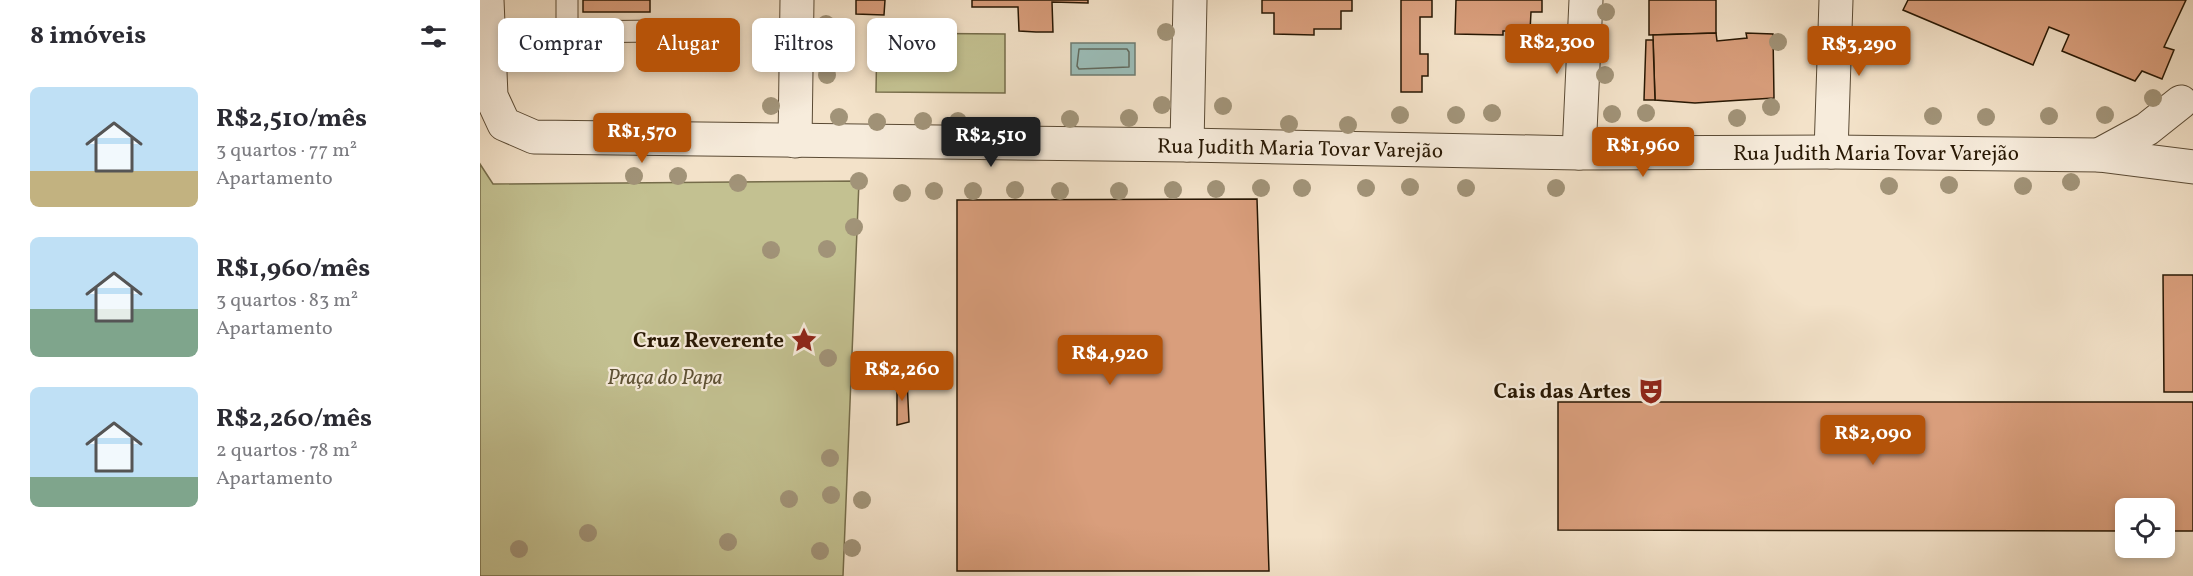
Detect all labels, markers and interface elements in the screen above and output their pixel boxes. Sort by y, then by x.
text: 8 imóveis [30,18,146,54]
chip: Comprar [498,18,624,72]
chip: Alugar [636,18,740,72]
chip: Filtros [752,18,855,72]
chip: Novo [867,18,957,72]
icon: filters [417,20,450,53]
pin: R$2,300 [1502,24,1612,75]
pin: R$3,290 [1804,26,1914,77]
text: R$2,300 [1519,29,1595,57]
text: R$3,290 [1821,31,1897,59]
text: R$2,510/mês [216,101,367,137]
icon: home [78,111,150,183]
pin: R$1,570 [587,113,697,164]
pin: R$2,510 [936,117,1046,168]
text: R$1,570 [607,118,677,146]
text: R$2,510 [955,122,1027,150]
pin: R$1,960 [1588,127,1698,178]
text: R$1,960 [1606,132,1680,160]
street label: Rua Judith Maria Tovar Varejão [1157,133,1443,166]
text: 3 quartos · 77 m² [216,137,357,165]
street label: Rua Judith Maria Tovar Varejão [1733,140,2019,169]
text: Apartamento [216,165,333,193]
text: R$1,960/mês [216,251,370,287]
icon: home [78,261,150,333]
text: 3 quartos · 83 m² [216,287,358,315]
text: Apartamento [216,315,333,343]
place icon: Cruz Reverente [789,325,819,355]
place label: Cruz Reverente [633,327,784,356]
pin: R$4,920 [1055,335,1165,386]
text: R$4,920 [1072,340,1148,368]
pin: R$2,260 [847,351,957,402]
text: R$2,260 [864,356,940,384]
park label: Praça do Papa [607,364,723,393]
theatre icon: Cais das Artes [1636,376,1666,406]
place label: Cais das Artes [1494,378,1631,407]
text: R$2,260/mês [216,401,372,437]
icon: home [78,411,150,483]
pin: R$2,090 [1818,415,1928,466]
text: R$2,090 [1834,420,1912,448]
text: 2 quartos · 78 m² [216,437,358,465]
text: Apartamento [216,465,333,493]
map controls [2115,498,2175,558]
button: locate [2115,498,2175,558]

